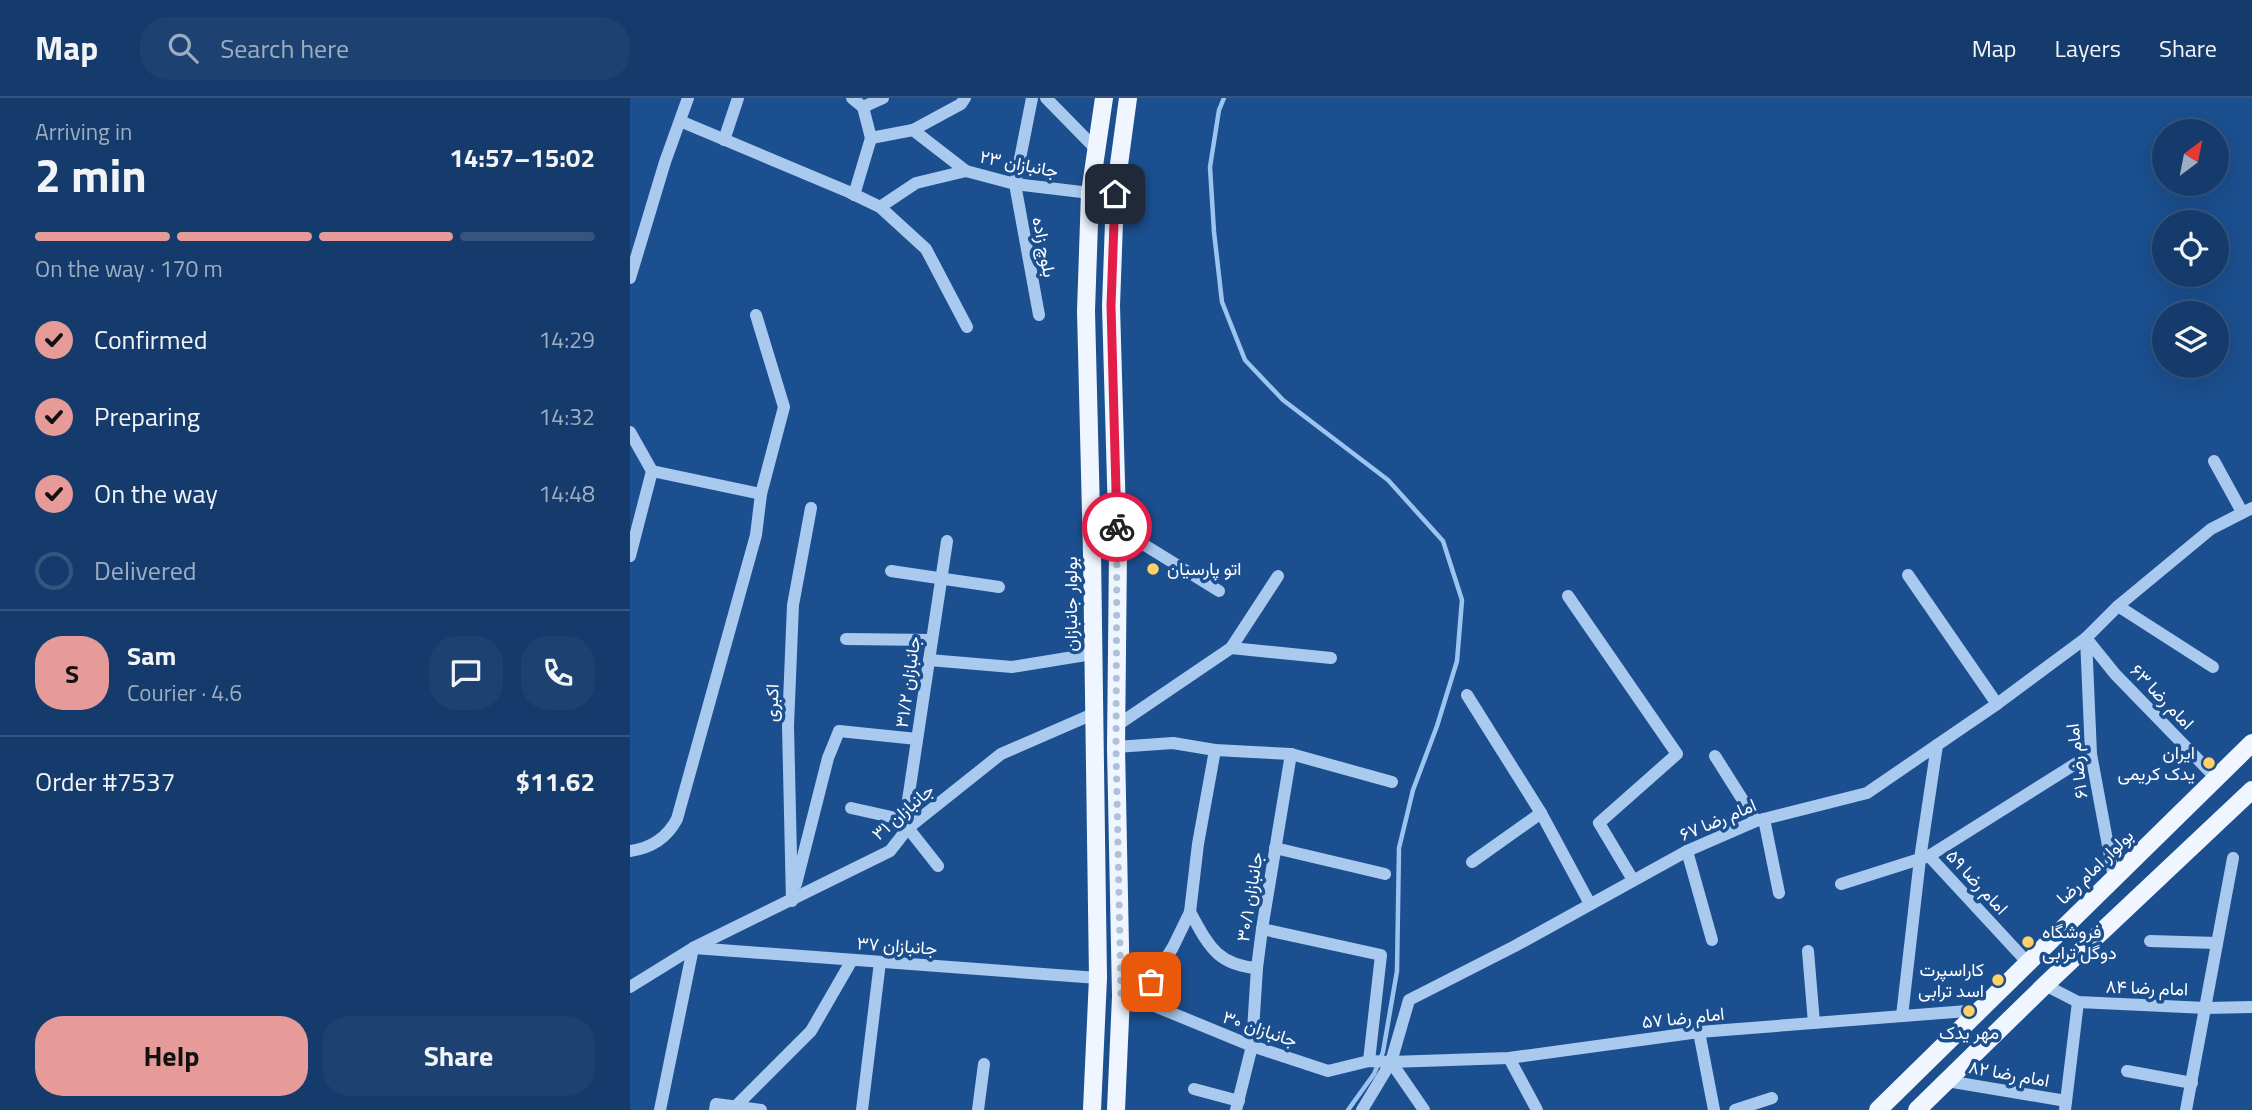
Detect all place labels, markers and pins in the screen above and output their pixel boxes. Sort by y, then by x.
pin [1085,164,1145,224]
place label: اتو پارسیان [1167,555,1241,582]
marker: اتو پارسیان [1145,561,1161,577]
place label: ایران یدک کریمی [2117,739,2195,787]
marker: ایران یدک کریمی [2201,755,2217,771]
place label: فروشگاه دوگل ترابی [2042,918,2117,966]
marker: فروشگاه دوگل ترابی [2020,934,2036,950]
pin [1121,952,1181,1012]
place label: کاراسپرت اسد ترابی [1918,956,1984,1004]
marker: کاراسپرت اسد ترابی [1990,972,2006,988]
marker: مهر یدک [1961,1003,1977,1019]
place label: مهر یدک [1939,1019,1999,1046]

